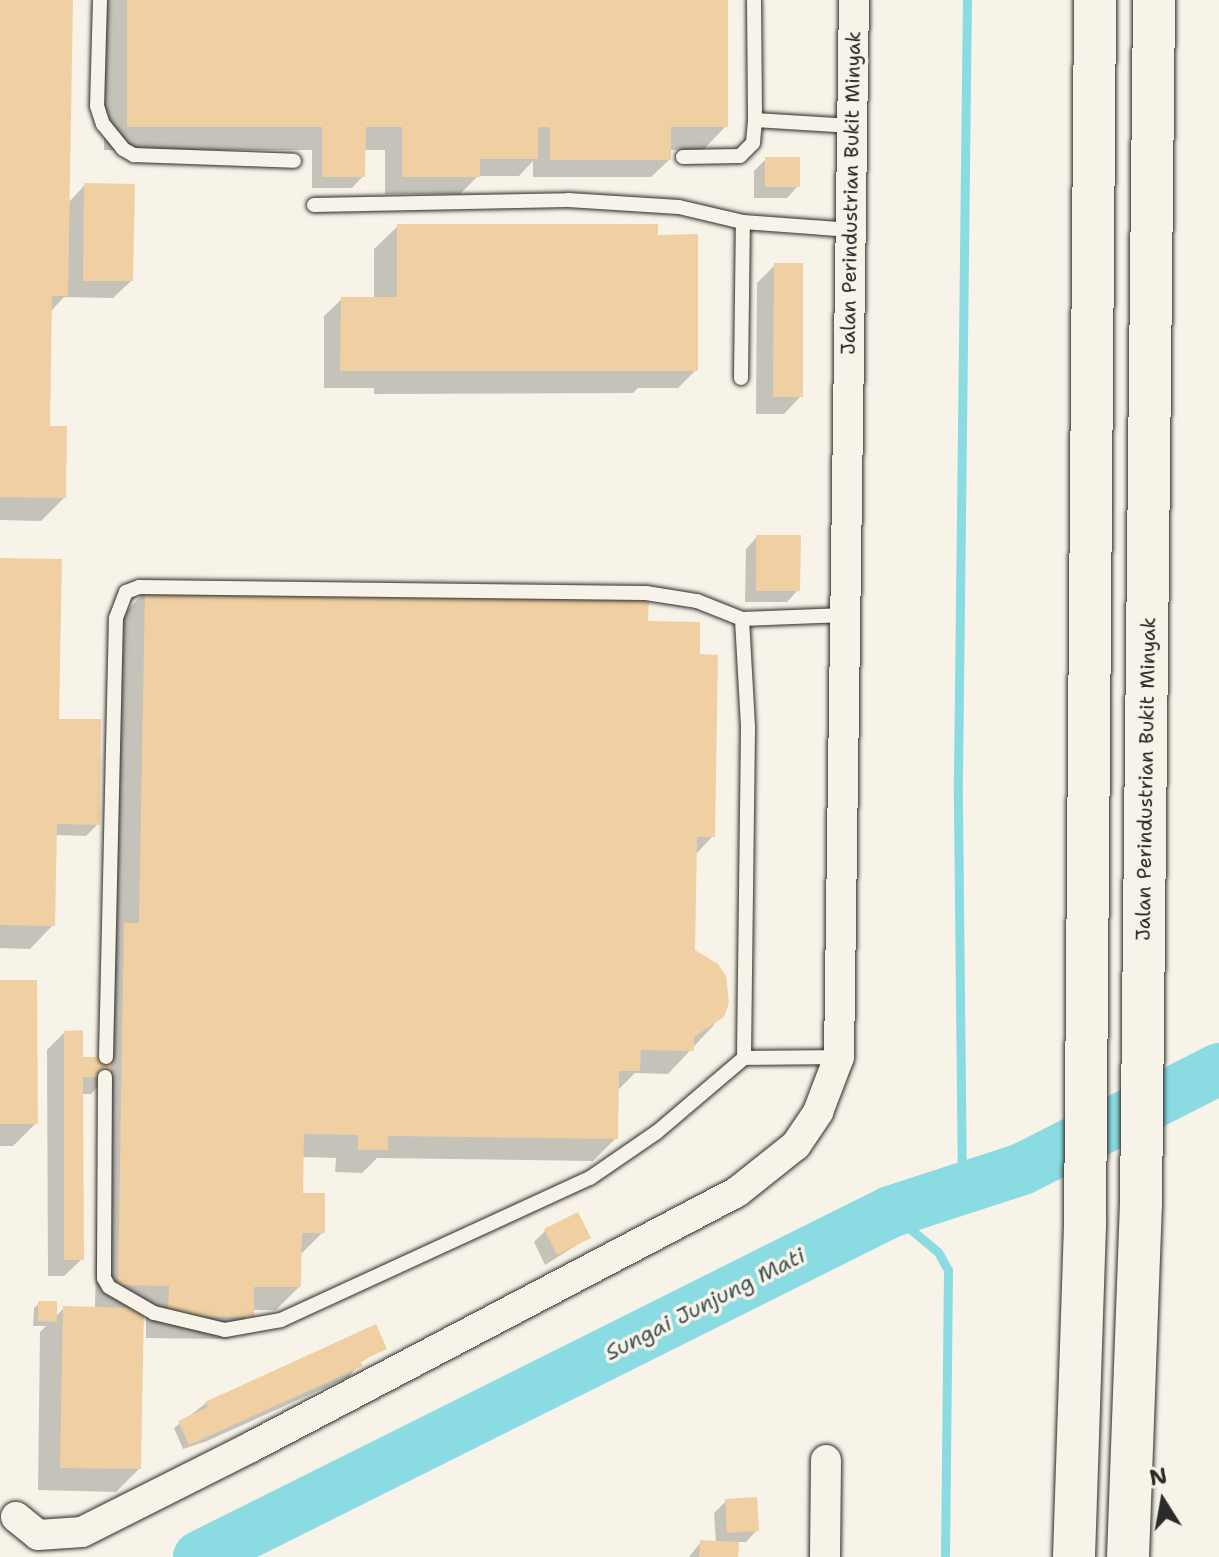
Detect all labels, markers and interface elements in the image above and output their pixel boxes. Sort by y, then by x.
street label: Jalan Perindustrian Bukit Minyak [836,31,866,355]
street label: Jalan Perindustrian Bukit Minyak [1131,617,1161,941]
water label: Sungai Junjung Mati [601,1242,809,1366]
north arrow [1123,1461,1203,1541]
text: N [1147,1461,1170,1493]

